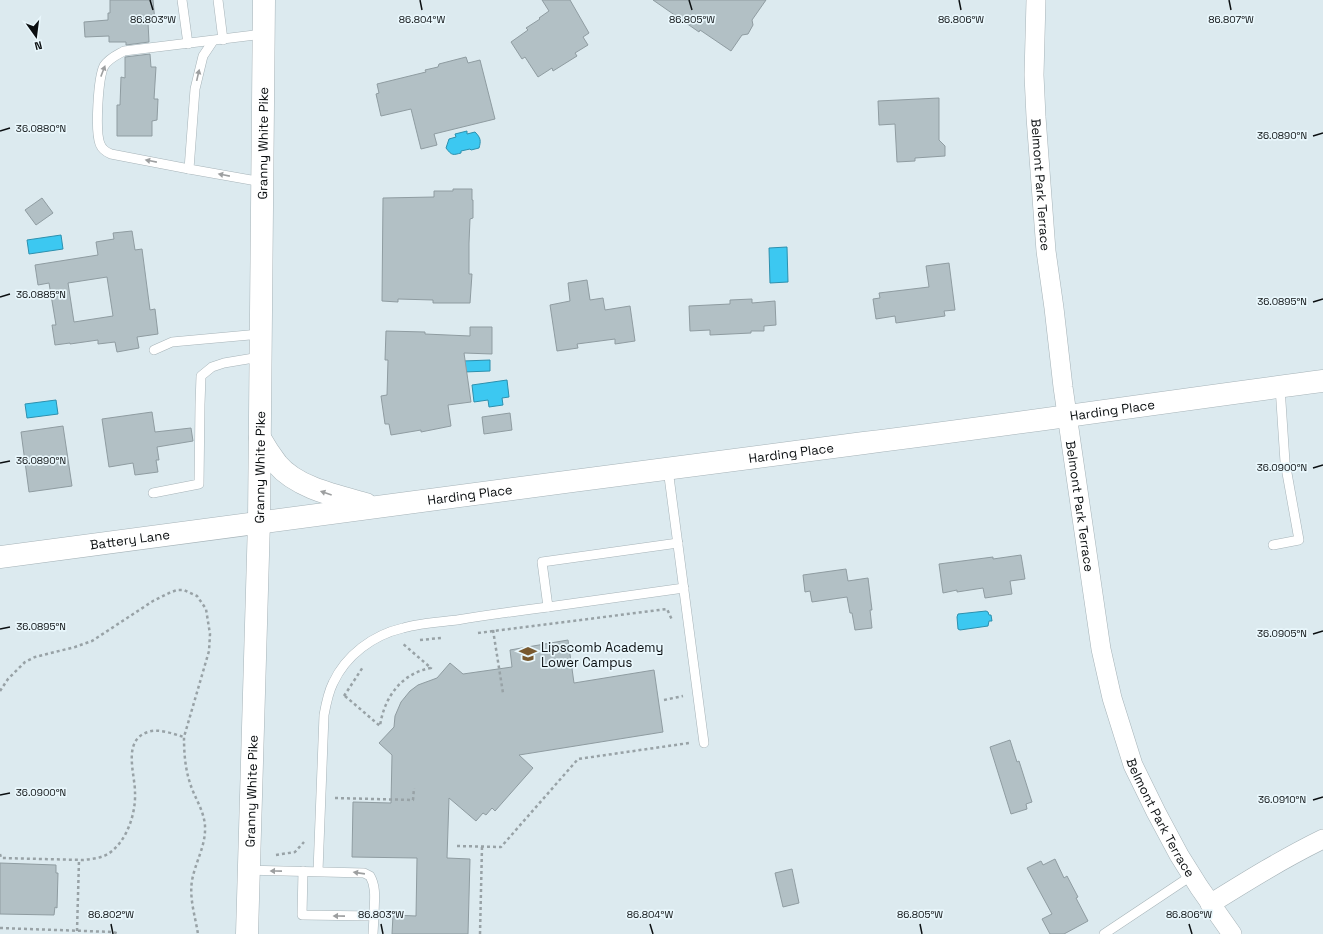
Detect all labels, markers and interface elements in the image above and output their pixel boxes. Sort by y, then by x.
text: 86.803°W [130,13,176,26]
text: 86.804°W [399,13,445,26]
text: 86.805°W [669,13,715,26]
text: 86.806°W [938,13,984,26]
text: 86.807°W [1208,13,1254,26]
north arrow [16,16,56,56]
text: N [33,38,44,53]
one-way arrow [100,65,106,77]
one-way arrow [196,68,202,81]
street label: Granny White Pike [254,87,272,200]
street label: Belmont Park Terrace [1028,118,1054,251]
text: 36.0880°N [16,122,66,135]
text: 36.0890°N [1257,129,1307,142]
one-way arrow [145,158,157,164]
one-way arrow [218,172,230,178]
text: 36.0885°N [16,288,66,301]
text: 36.0895°N [1257,295,1307,308]
street label: Harding Place [1069,395,1156,424]
street label: Granny White Pike [250,411,269,524]
street label: Harding Place [748,439,835,467]
street label: Belmont Park Terrace [1062,440,1098,573]
text: 36.0890°N [16,454,66,467]
text: 36.0900°N [1257,461,1307,474]
street label: Harding Place [426,480,513,508]
one-way arrow [319,489,331,495]
street label: Battery Lane [89,525,171,553]
text: 36.0895°N [16,620,66,633]
text: 36.0905°N [1257,627,1307,640]
place label: Lipscomb Academy Lower Campus [541,639,663,671]
school or university icon: Lipscomb Academy Lower Campus [518,644,538,664]
street label: Granny White Pike [241,735,261,848]
street label: Belmont Park Terrace [1123,756,1199,880]
text: 36.0900°N [16,786,66,799]
text: 36.0910°N [1258,793,1306,806]
one-way arrow [269,868,282,874]
one-way arrow [353,870,365,876]
text: 86.802°W [88,908,134,921]
text: 86.803°W [358,908,404,921]
text: 86.804°W [627,908,673,921]
text: 86.805°W [897,908,943,921]
text: 86.806°W [1166,908,1212,921]
one-way arrow [332,913,345,919]

